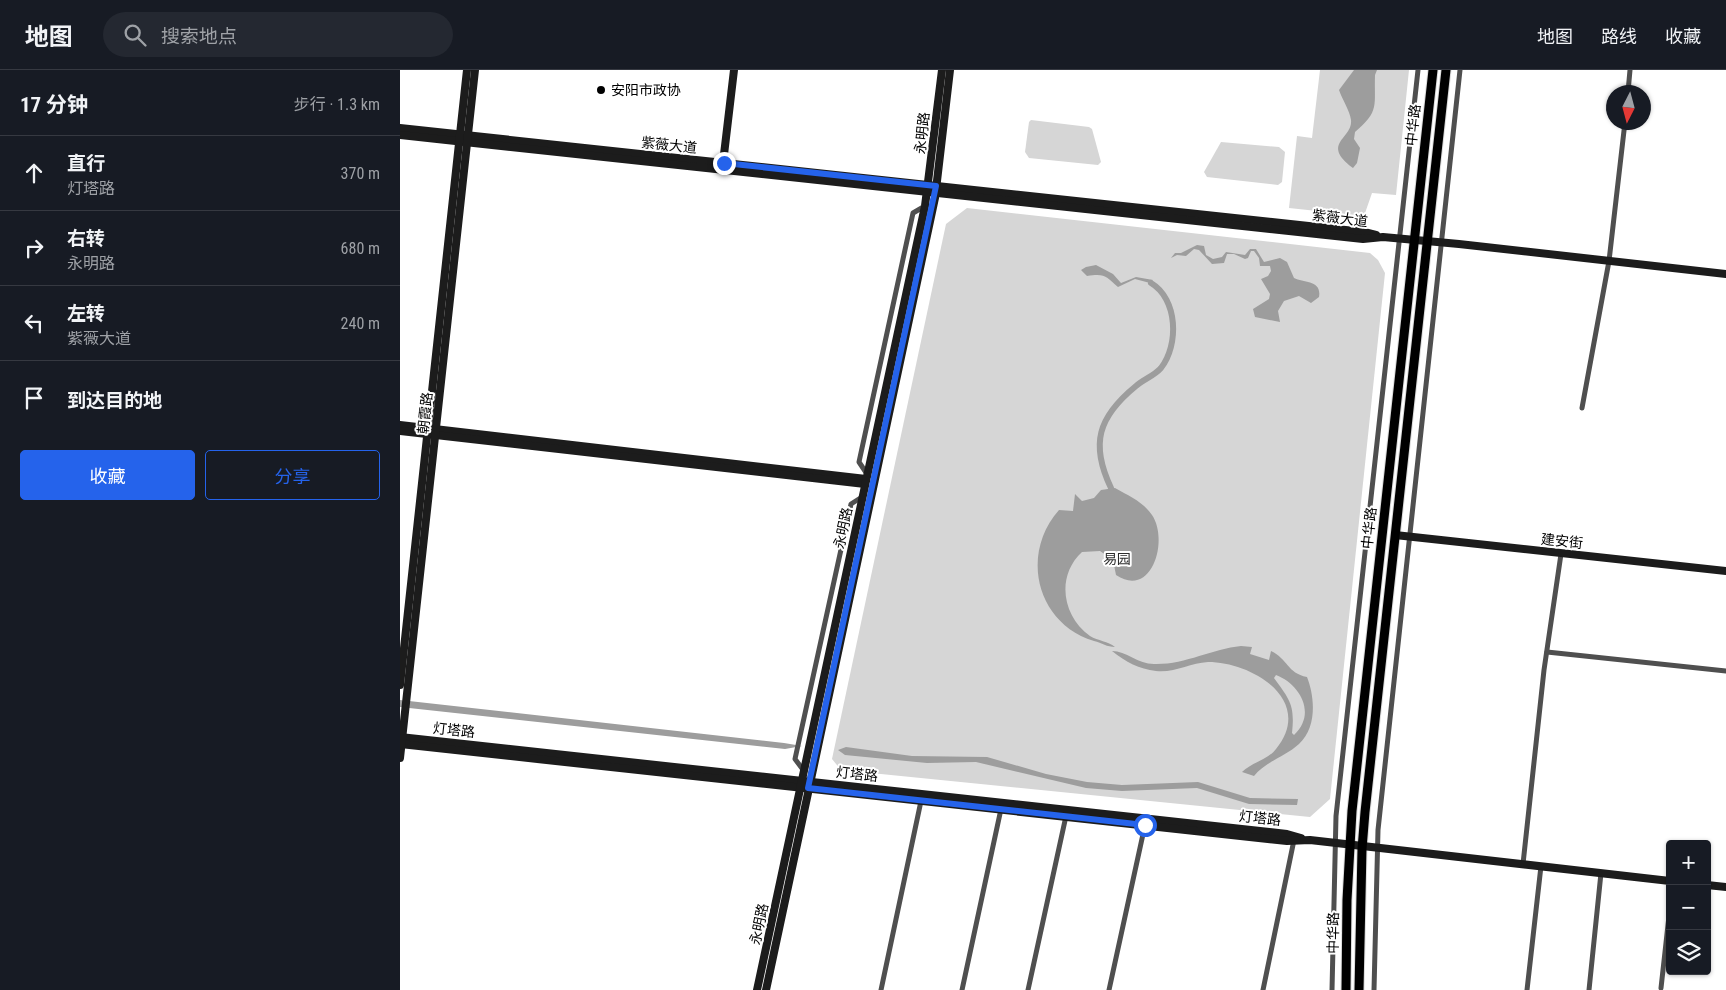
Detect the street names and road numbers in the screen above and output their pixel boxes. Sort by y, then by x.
street label: 中华路 [1403,103,1423,147]
street label: 永明路 [912,111,932,155]
street label: 紫薇大道 [640,134,698,156]
street label: 紫薇大道 [1311,207,1369,229]
street label: 朝霞路 [415,391,435,435]
street label: 永明路 [831,506,855,550]
street label: 中华路 [1359,506,1379,550]
street label: 建安街 [1540,531,1584,551]
street label: 灯塔路 [432,720,476,740]
street label: 灯塔路 [835,764,879,784]
street label: 灯塔路 [1238,808,1282,828]
street label: 永明路 [747,902,771,946]
street label: 中华路 [1325,912,1341,954]

